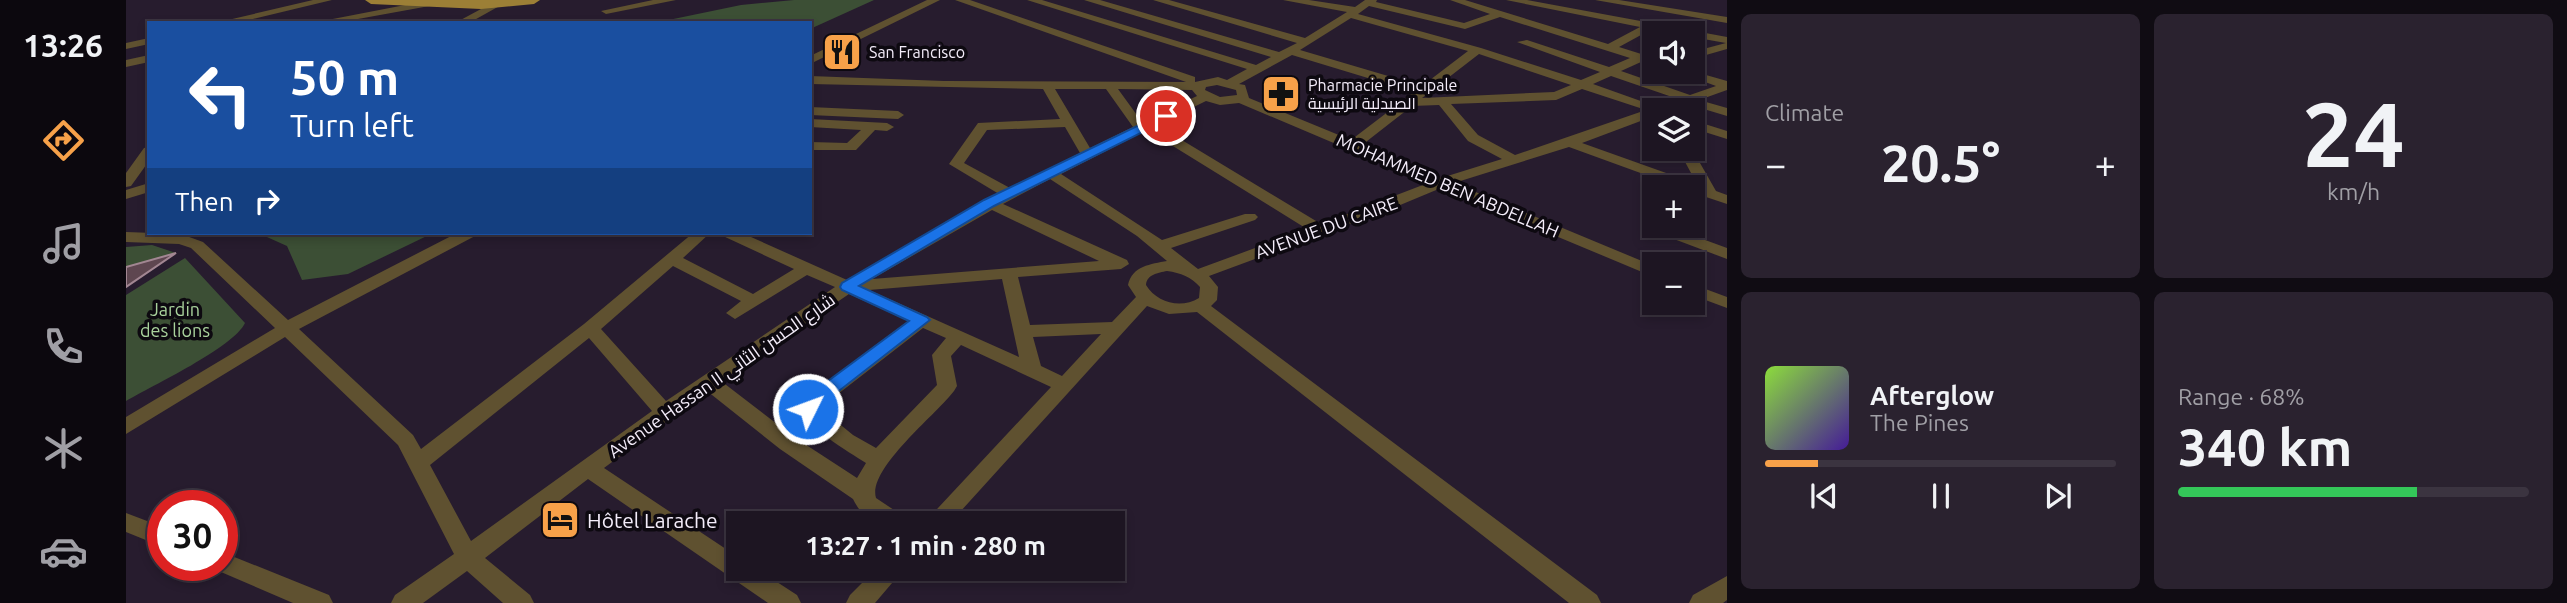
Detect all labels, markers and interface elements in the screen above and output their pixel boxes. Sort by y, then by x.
map controls [1642,21,1705,315]
button: sound [1642,21,1705,84]
text: 13:26 [23,27,103,63]
restaurant icon: San Francisco [821,31,863,73]
place label: San Francisco [869,43,965,61]
icon: left [175,49,266,140]
text: 50 m [290,49,399,104]
pharmacy icon: Pharmacie Principale الصيدلية الرئيسية [1260,73,1302,115]
place label: Pharmacie Principale الصيدلية الرئيسية [1308,76,1457,113]
text: 24 [2302,82,2405,184]
pin [1136,86,1196,146]
icon: arrive [1147,97,1185,135]
button: layers [1642,98,1705,161]
text: Climate [1765,100,1844,125]
text: Turn left [290,107,414,143]
icon: directions [39,116,88,165]
street label: MOHAMMED BEN ABDELLAH [1334,129,1562,241]
text: 20.5° [1881,134,2000,192]
text: − [1765,143,1786,185]
text: + [2095,143,2116,185]
button: + [1642,175,1705,238]
text: km/h [2327,179,2380,204]
icon: right [248,182,286,220]
text: Then [175,187,234,216]
street label: AVENUE DU CAIRE [1252,192,1400,262]
icon: music [39,219,88,268]
button: − [1642,252,1705,315]
street label: Avenue Hassan II شارع الحسن الثاني [604,289,841,465]
park label: Jardin des lions [140,299,210,340]
icon: phone [39,322,88,371]
position arrow [771,372,845,446]
text: Afterglow [1870,381,1994,410]
text: Range · 68% [2178,384,2305,409]
text: The Pines [1870,410,1969,435]
text: 340 km [2178,418,2352,476]
icon: climate [39,424,88,473]
icon: previous [1805,477,1843,515]
icon: pause [1922,477,1960,515]
icon: next [2039,477,2077,515]
speed limit sign: 30 [147,490,238,581]
hotel icon: Hôtel Larache [539,499,581,541]
place label: Hôtel Larache [587,508,718,532]
icon: car [39,527,88,576]
text: 13:27 · 1 min · 280 m [805,531,1046,560]

